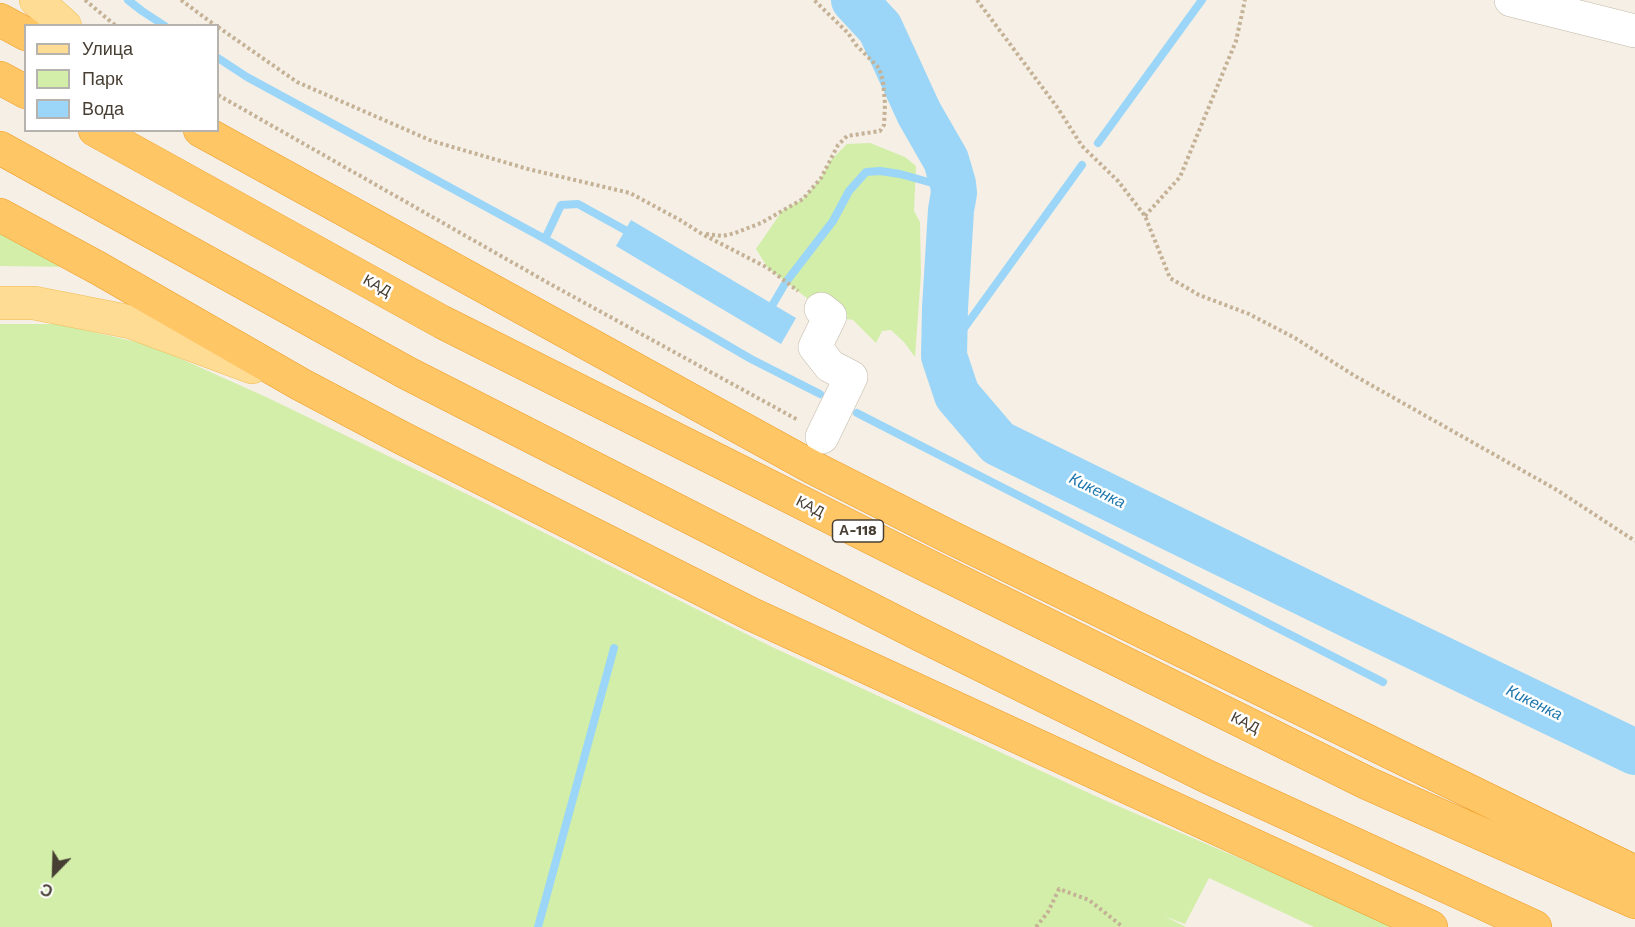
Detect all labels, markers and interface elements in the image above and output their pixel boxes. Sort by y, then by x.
legend [24,24,219,132]
text: Улица [82,38,133,59]
text: Парк [82,68,123,89]
text: Вода [82,98,124,119]
street label: КАД [360,271,394,301]
water label: Кикенка [1066,469,1128,513]
street label: КАД [793,492,827,522]
road number: А-118 [832,520,884,542]
water label: Кикенка [1503,681,1565,725]
street label: КАД [1228,708,1262,738]
north arrow [24,843,84,903]
text: С [38,879,56,901]

